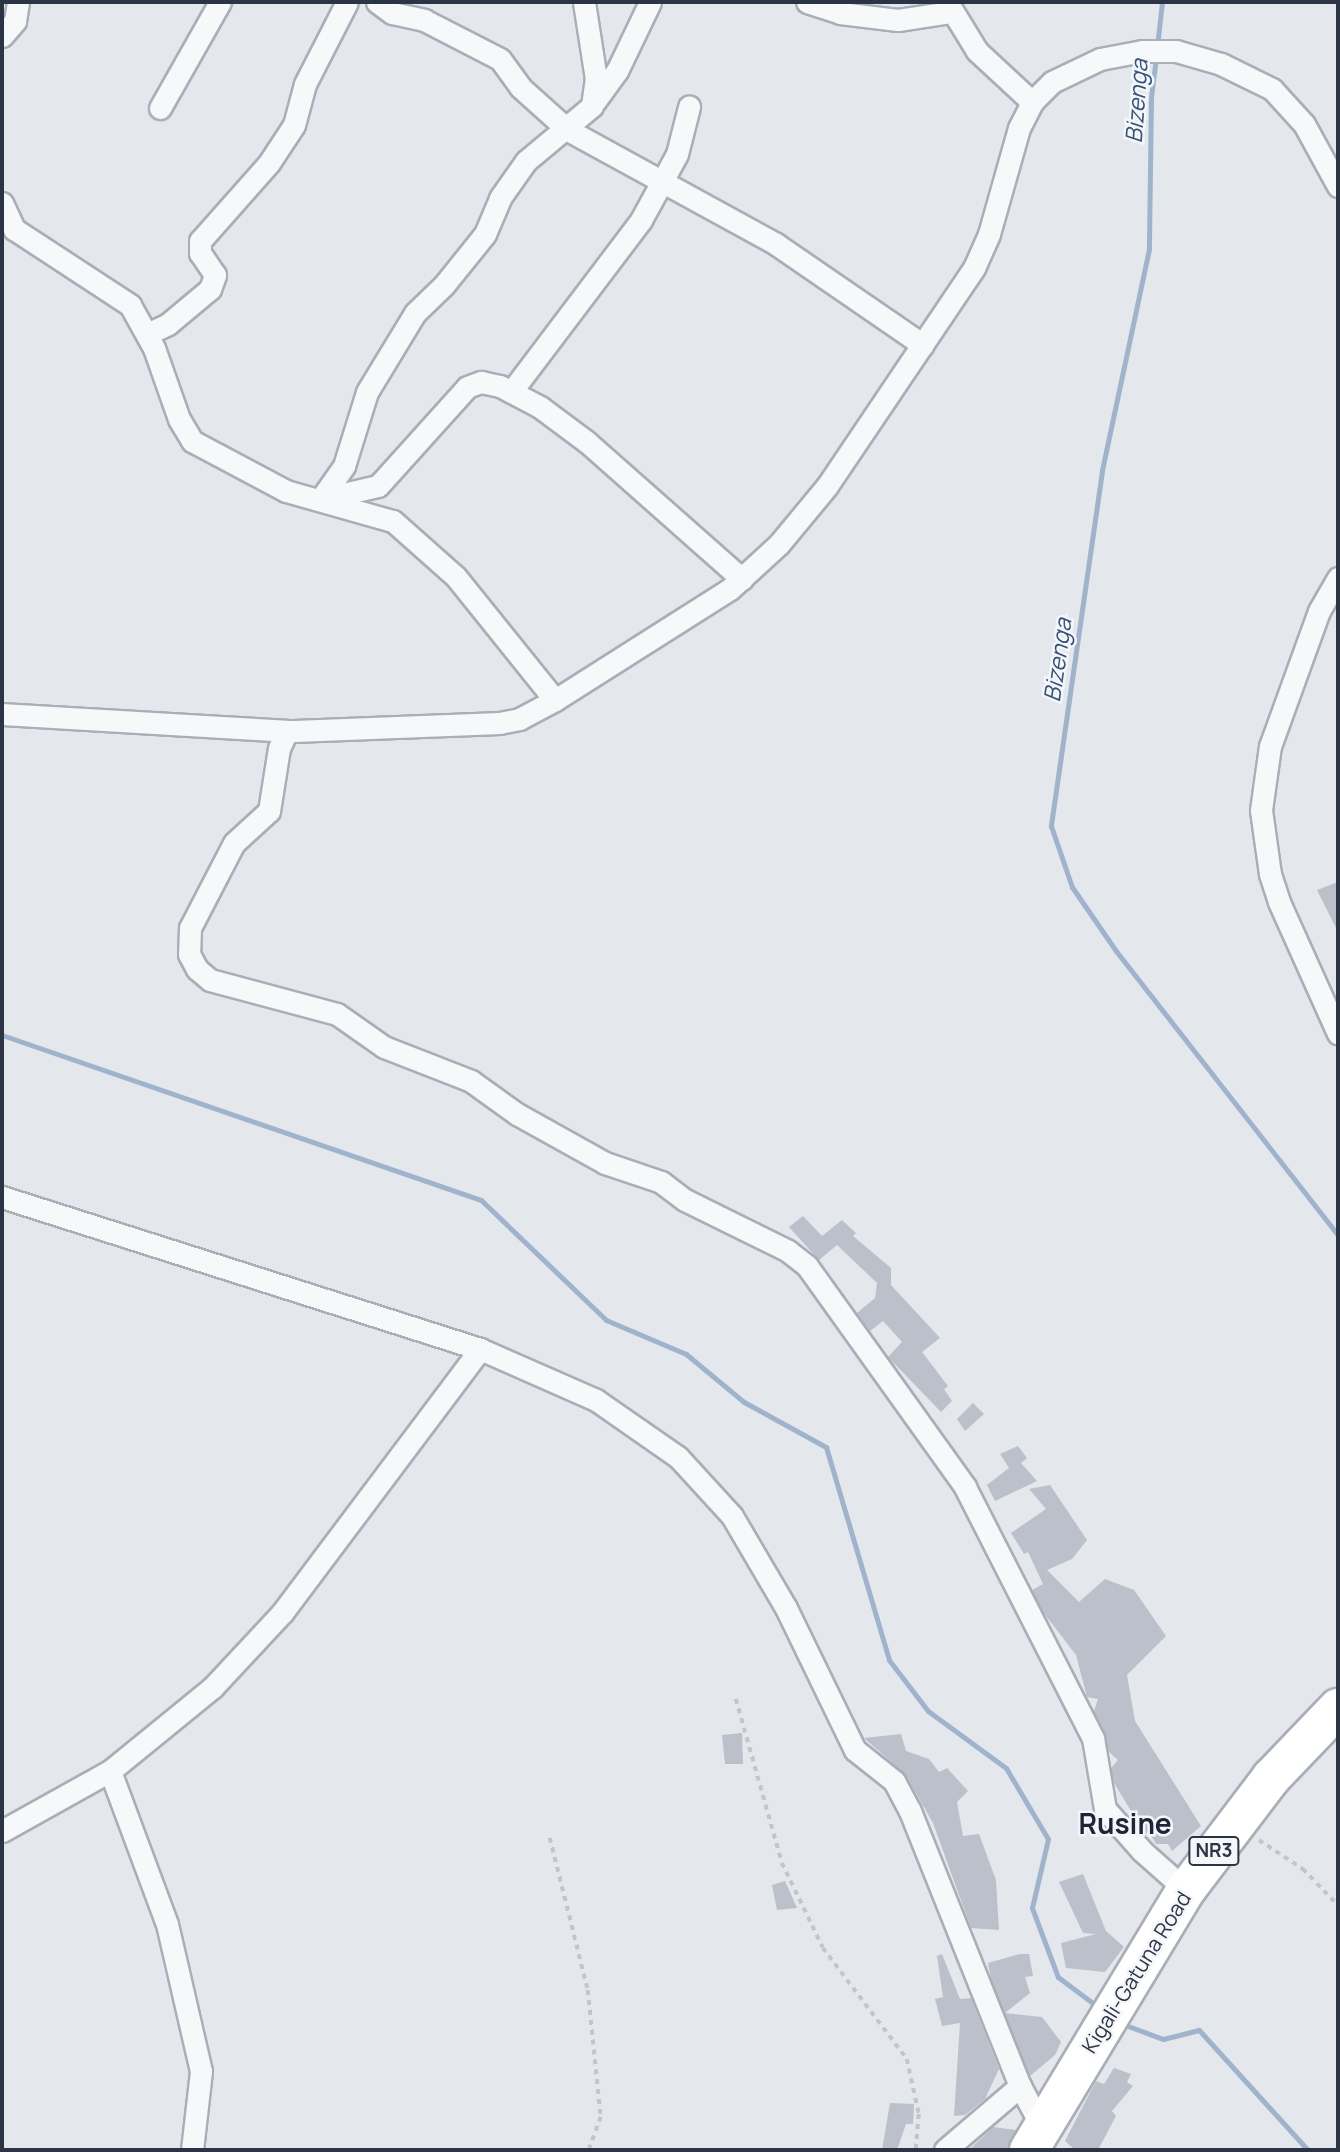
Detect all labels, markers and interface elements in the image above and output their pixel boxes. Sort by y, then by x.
water label: Bizenga [1119,58,1153,144]
water label: Bizenga [1037,617,1077,703]
district label: Rusine [1078,1806,1172,1840]
road number: NR3 [1188,1836,1240,1867]
street label: Kigali-Gatuna Road [1076,1887,1196,2057]

